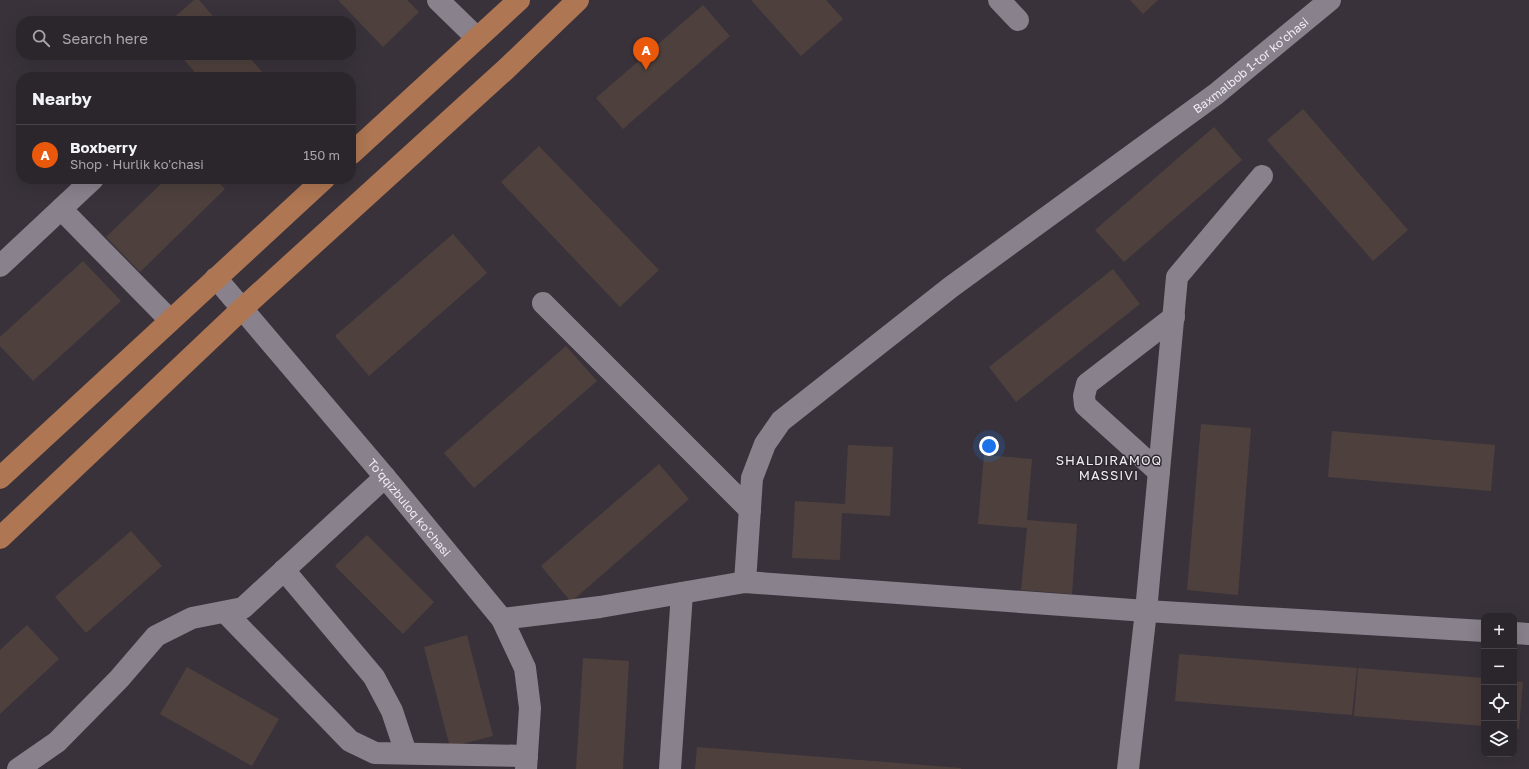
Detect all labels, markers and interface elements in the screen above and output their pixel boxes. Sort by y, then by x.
street label: Baxmalbob 1-tor ko'chasi [1190,14,1311,116]
search box [16,16,356,60]
icon: search [30,27,52,49]
text: Search here [62,29,148,47]
pin: A [633,37,659,70]
text: Nearby [32,88,92,109]
text: Boxberry [70,138,137,156]
text: A [40,147,50,163]
text: 150 m [303,147,340,163]
text: Shop · Hurlik ko'chasi [70,156,204,172]
your location [979,436,999,456]
district label: SHALDIRAMOQ MASSIVI [1056,452,1162,483]
street label: To'qqizbuloq ko'chasi [365,455,455,559]
map controls [1481,613,1517,757]
button: + [1481,613,1517,649]
button: − [1481,649,1517,685]
button: locate [1481,685,1517,721]
button: layers [1481,721,1517,757]

